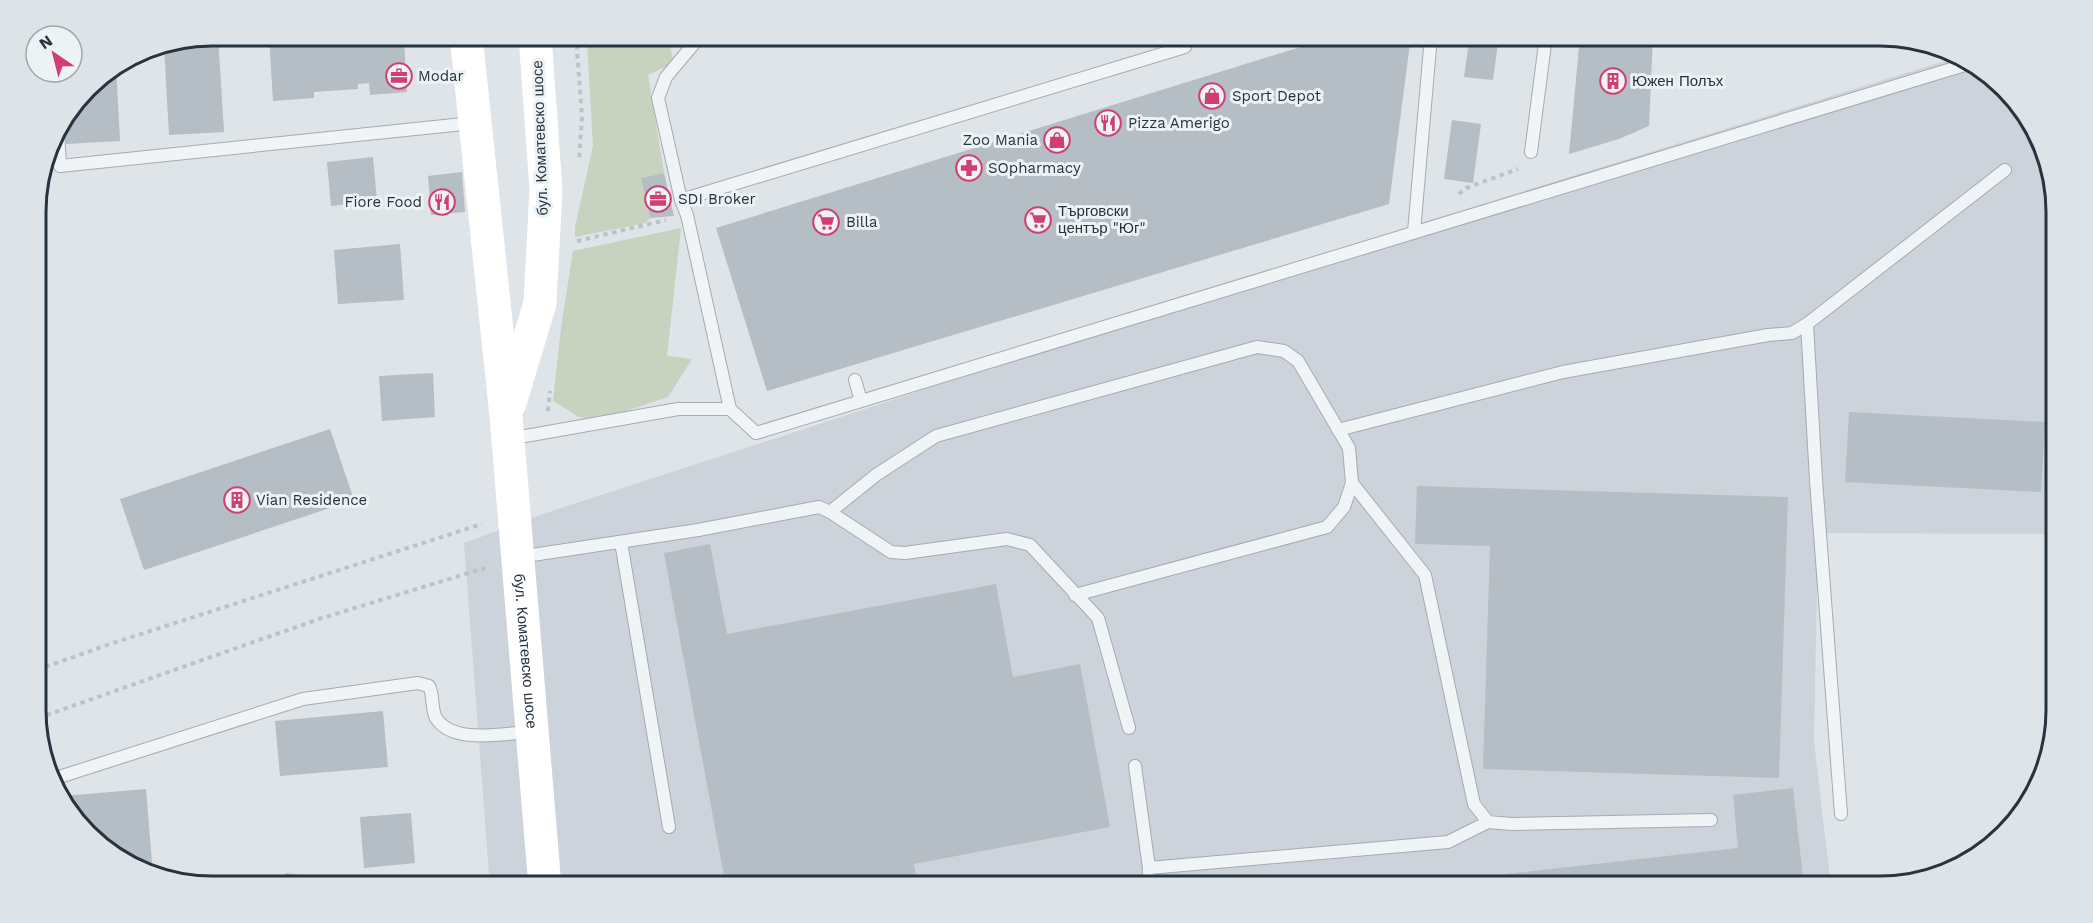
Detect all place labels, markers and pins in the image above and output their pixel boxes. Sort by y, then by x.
office icon: Modar [384,61,414,91]
building icon: Южен Полъх [1598,66,1628,96]
place label: Modar [418,67,464,85]
place label: Южен Полъх [1632,72,1724,90]
shop icon: Sport Depot [1197,81,1227,111]
place label: Sport Depot [1232,87,1322,105]
restaurant icon: Pizza Amerigo [1093,108,1123,138]
place label: Pizza Amerigo [1128,114,1230,132]
shop icon: Zoo Mania [1042,125,1072,155]
place label: Zoo Mania [963,131,1039,149]
pharmacy icon: SOpharmacy [954,153,984,183]
place label: SOpharmacy [988,159,1081,177]
office icon: SDI Broker [643,184,673,214]
restaurant icon: Fiore Food [427,187,457,217]
place label: SDI Broker [678,190,756,208]
place label: Fiore Food [344,193,422,211]
place label: Търговски център "Юг" [1058,202,1145,237]
supermarket icon: Търговски център "Юг" [1023,205,1053,235]
supermarket icon: Billa [811,207,841,237]
place label: Billa [846,213,878,231]
building icon: Vian Residence [222,485,252,515]
place label: Vian Residence [256,491,367,509]

